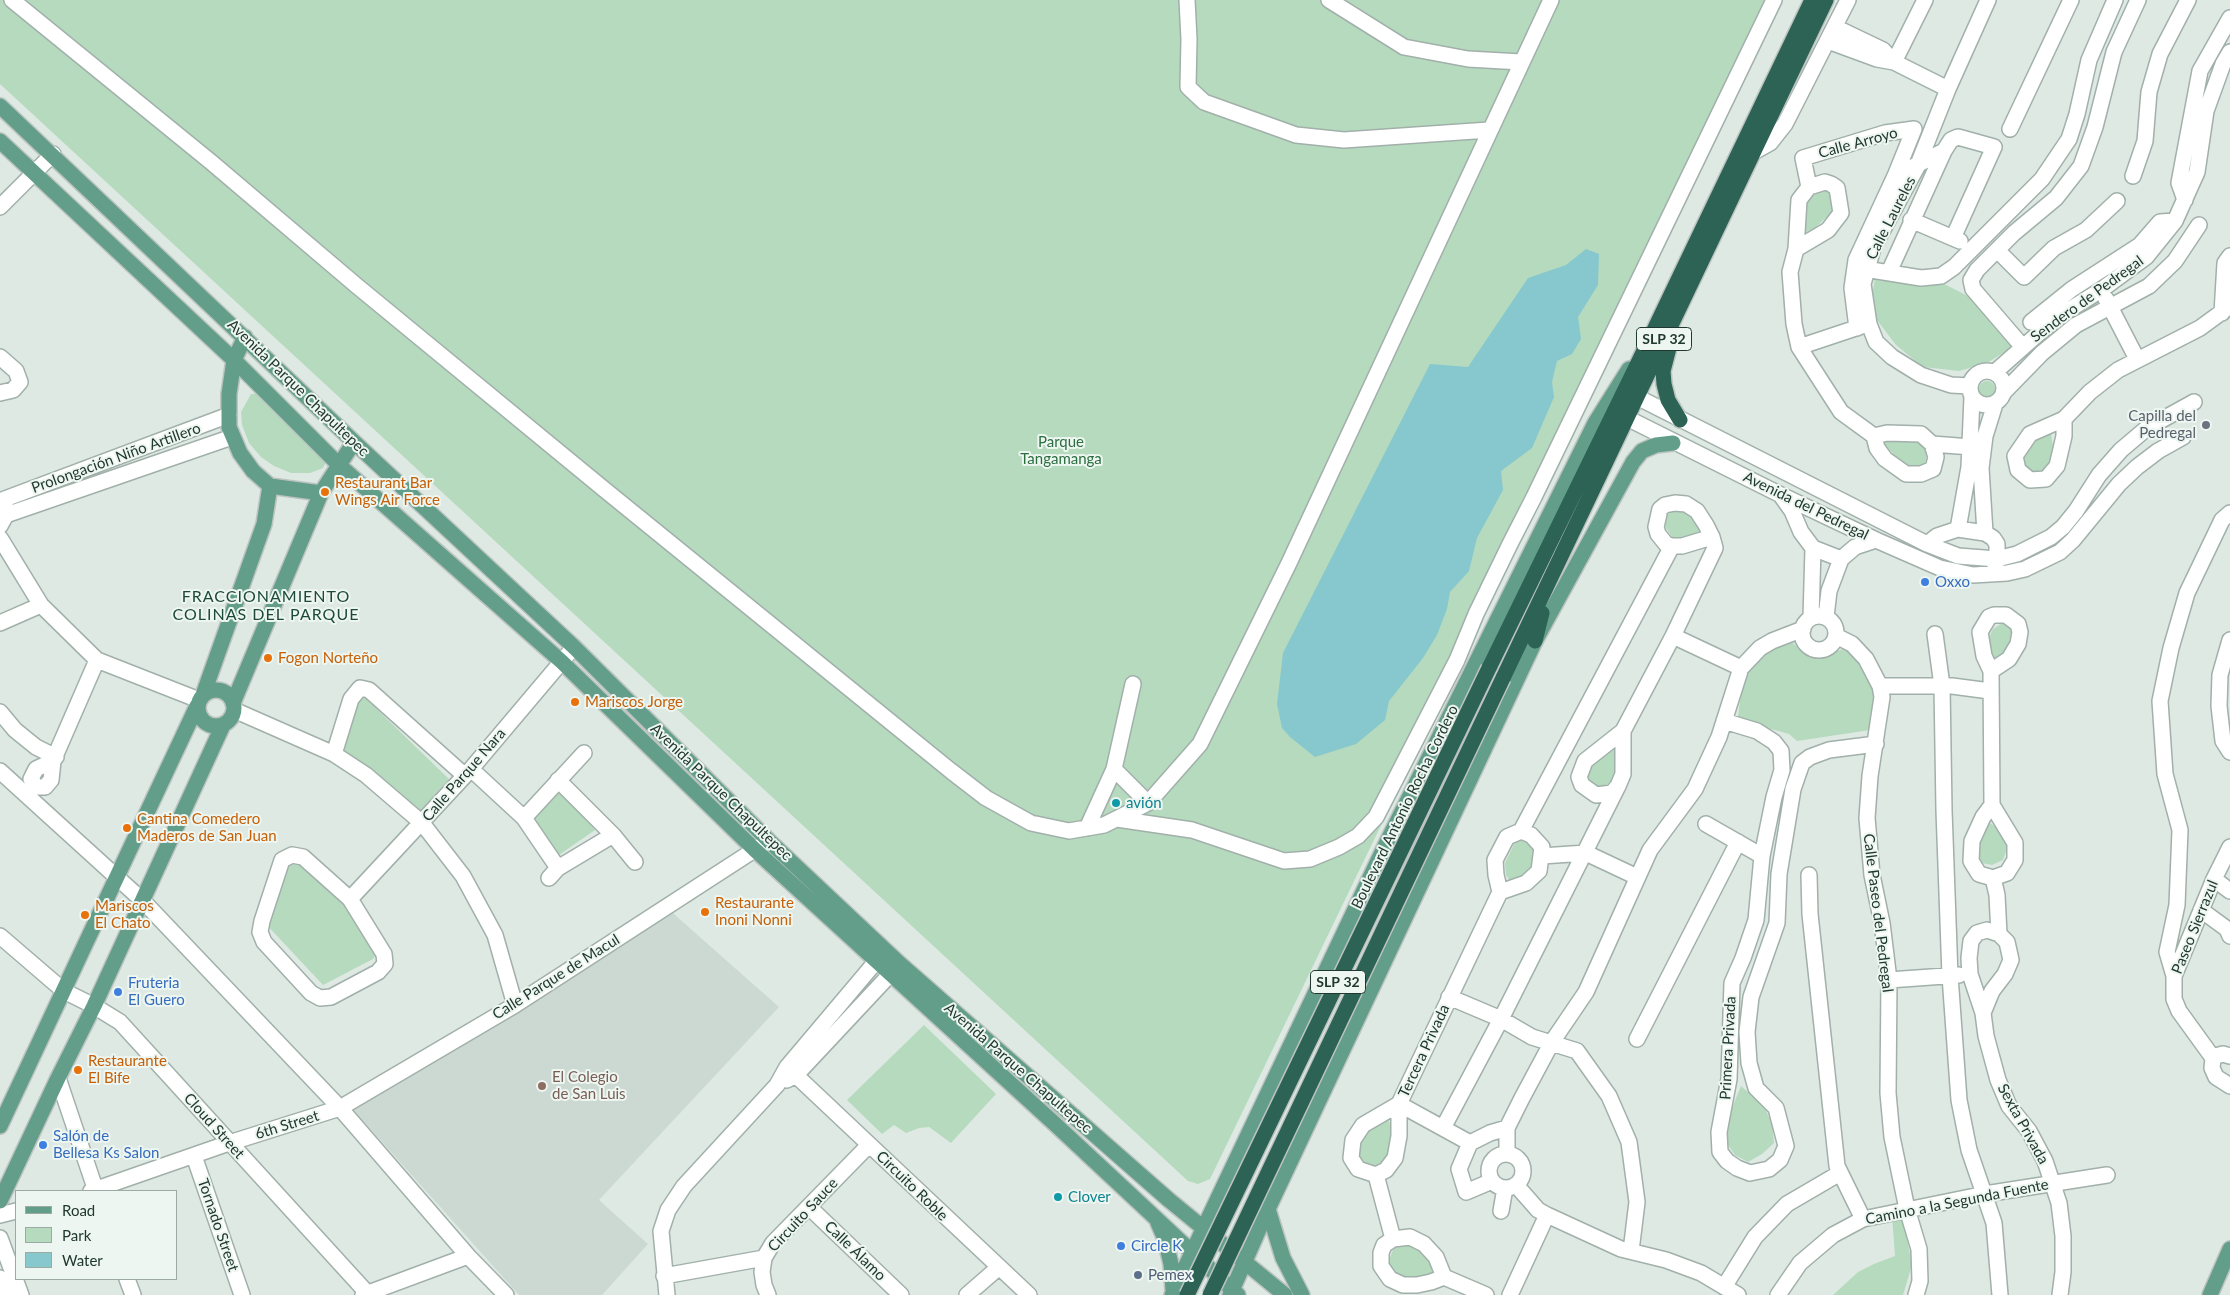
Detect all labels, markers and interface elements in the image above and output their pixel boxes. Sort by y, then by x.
street label: Calle Arroyo [1816,124,1900,162]
street label: Calle Laureles [1862,173,1920,263]
street label: Sendero de Pedregal [2027,252,2147,346]
street label: Avenida Parque Chapultepec [224,316,372,460]
road number: SLP 32 [1636,328,1692,350]
place label: Capilla del Pedregal [2128,407,2196,442]
street label: Prolongación Niño Artillero [29,419,203,497]
marker: Capilla del Pedregal [2200,419,2212,431]
park label: Parque Tangamanga [1020,433,1102,468]
street label: Avenida del Pedregal [1740,468,1872,544]
place label: Restaurant Bar Wings Air Force [335,474,440,509]
marker: Restaurant Bar Wings Air Force [319,486,331,498]
place label: Oxxo [1935,573,1970,591]
marker: Oxxo [1919,576,1931,588]
district label: FRACCIONAMIENTO COLINAS DEL PARQUE [170,587,362,625]
place label: Fogon Norteño [278,649,378,667]
marker: Fogon Norteño [262,652,274,664]
place label: Mariscos Jorge [585,693,683,711]
marker: Mariscos Jorge [569,696,581,708]
street label: Boulevard Antonio Rocha Cordero [1348,702,1462,912]
street label: Avenida Parque Chapultepec [647,720,795,864]
street label: Calle Parque Nara [419,725,509,825]
place label: avión [1126,794,1162,812]
marker: avión [1110,797,1122,809]
place label: Cantina Comedero Maderos de San Juan [137,810,277,845]
marker: Cantina Comedero Maderos de San Juan [121,822,133,834]
street label: Calle Paseo del Pedregal [1859,833,1897,993]
street label: Paseo Sierrazul [2168,877,2222,977]
place label: Restaurante Inoni Nonni [715,894,794,929]
place label: Mariscos El Chato [95,897,154,932]
marker: Restaurante Inoni Nonni [699,906,711,918]
marker: Mariscos El Chato [79,909,91,921]
street label: Calle Parque de Macul [489,931,623,1023]
road number: SLP 32 [1310,970,1366,994]
place label: Fruteria El Guero [128,974,185,1009]
marker: Fruteria El Guero [112,986,124,998]
street label: Primera Privada [1716,996,1740,1100]
street label: Avenida Parque Chapultepec [941,999,1095,1137]
street label: Tercera Privada [1395,1002,1453,1100]
place label: Restaurante El Bife [88,1052,167,1087]
marker: Restaurante El Bife [72,1064,84,1076]
place label: El Colegio de San Luis [552,1068,626,1103]
marker: El Colegio de San Luis [536,1080,548,1092]
street label: Sexta Privada [1994,1081,2052,1167]
street label: Cloud Street [180,1089,248,1163]
street label: 6th Street [253,1107,321,1143]
place label: Salón de Bellesa Ks Salon [53,1127,159,1162]
marker: Salón de Bellesa Ks Salon [37,1139,49,1151]
street label: Circuito Roble [872,1147,952,1225]
street label: Circuito Sauce [764,1174,842,1256]
street label: Camino a la Segunda Fuente [1864,1175,2050,1229]
street label: Tornado Street [194,1176,242,1274]
place label: Clover [1068,1188,1111,1206]
legend [15,1190,178,1280]
marker: Clover [1052,1191,1064,1203]
text: Road [62,1201,95,1219]
street label: Calle Álamo [821,1217,889,1285]
text: Park [62,1226,91,1244]
place label: Circle K [1131,1237,1182,1255]
marker: Circle K [1115,1240,1127,1252]
text: Water [62,1251,103,1269]
place label: Pemex [1148,1266,1192,1284]
marker: Pemex [1132,1269,1144,1281]

